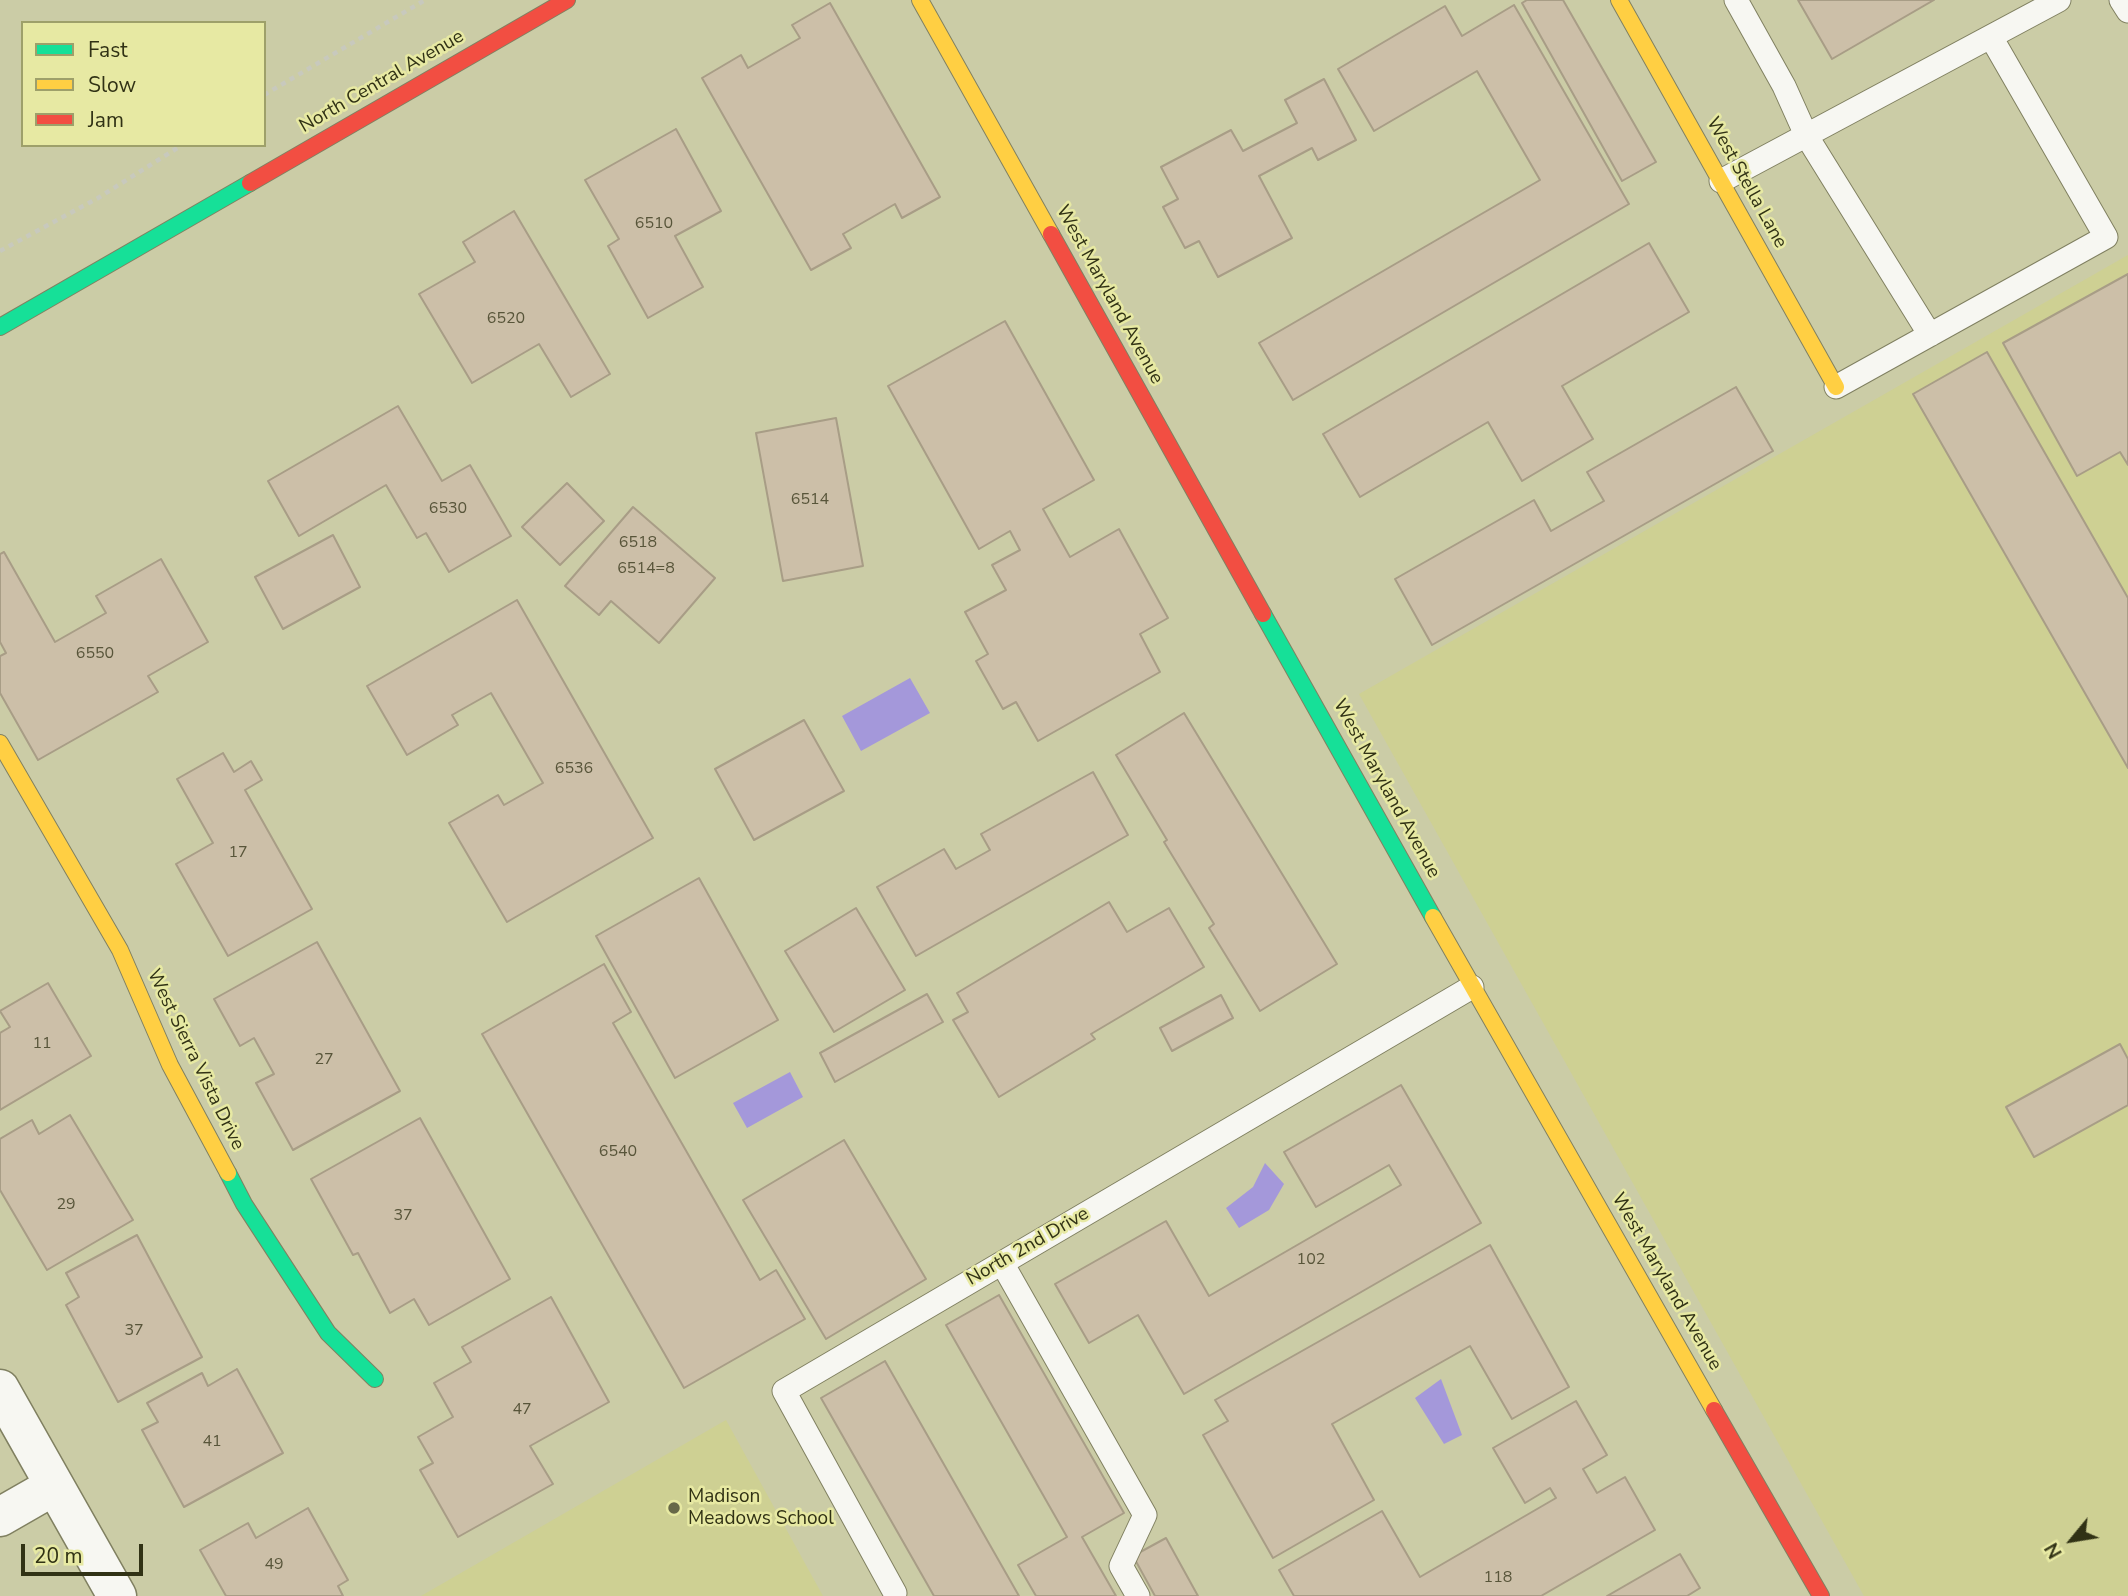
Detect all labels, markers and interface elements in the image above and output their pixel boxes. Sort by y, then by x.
legend [21,21,266,147]
street label: North Central Avenue [296,26,468,138]
text: Fast [88,36,128,64]
text: Slow [88,71,136,99]
text: Jam [88,106,124,134]
street label: West Stella Lane [1701,113,1791,253]
street label: West Maryland Avenue [1050,202,1168,388]
house number: 6510 [635,214,673,234]
house number: 6520 [487,309,525,329]
house number: 6514 [791,490,829,510]
house number: 6530 [429,499,467,519]
house number: 6518 [619,533,657,553]
house number: 6514=8 [617,559,675,579]
house number: 6550 [76,644,114,664]
street label: West Maryland Avenue [1327,696,1445,882]
house number: 6536 [555,759,593,779]
house number: 17 [228,843,248,863]
street label: West Sierra Vista Drive [141,966,249,1154]
house number: 11 [32,1034,52,1054]
house number: 27 [314,1050,334,1070]
house number: 6540 [599,1142,637,1162]
street label: West Maryland Avenue [1606,1189,1726,1375]
house number: 29 [56,1195,76,1215]
street label: North 2nd Drive [963,1203,1093,1291]
house number: 37 [393,1206,413,1226]
house number: 102 [1297,1250,1325,1270]
house number: 37 [124,1321,144,1341]
house number: 47 [512,1400,532,1420]
house number: 41 [202,1432,222,1452]
place label: Madison Meadows School [688,1486,834,1530]
marker: Madison Meadows School [666,1500,682,1516]
north arrow [2037,1505,2107,1575]
scale bar [24,1530,147,1574]
text: N [2039,1538,2069,1563]
text: 20 m [34,1542,83,1570]
house number: 49 [264,1555,284,1575]
house number: 118 [1484,1568,1512,1588]

